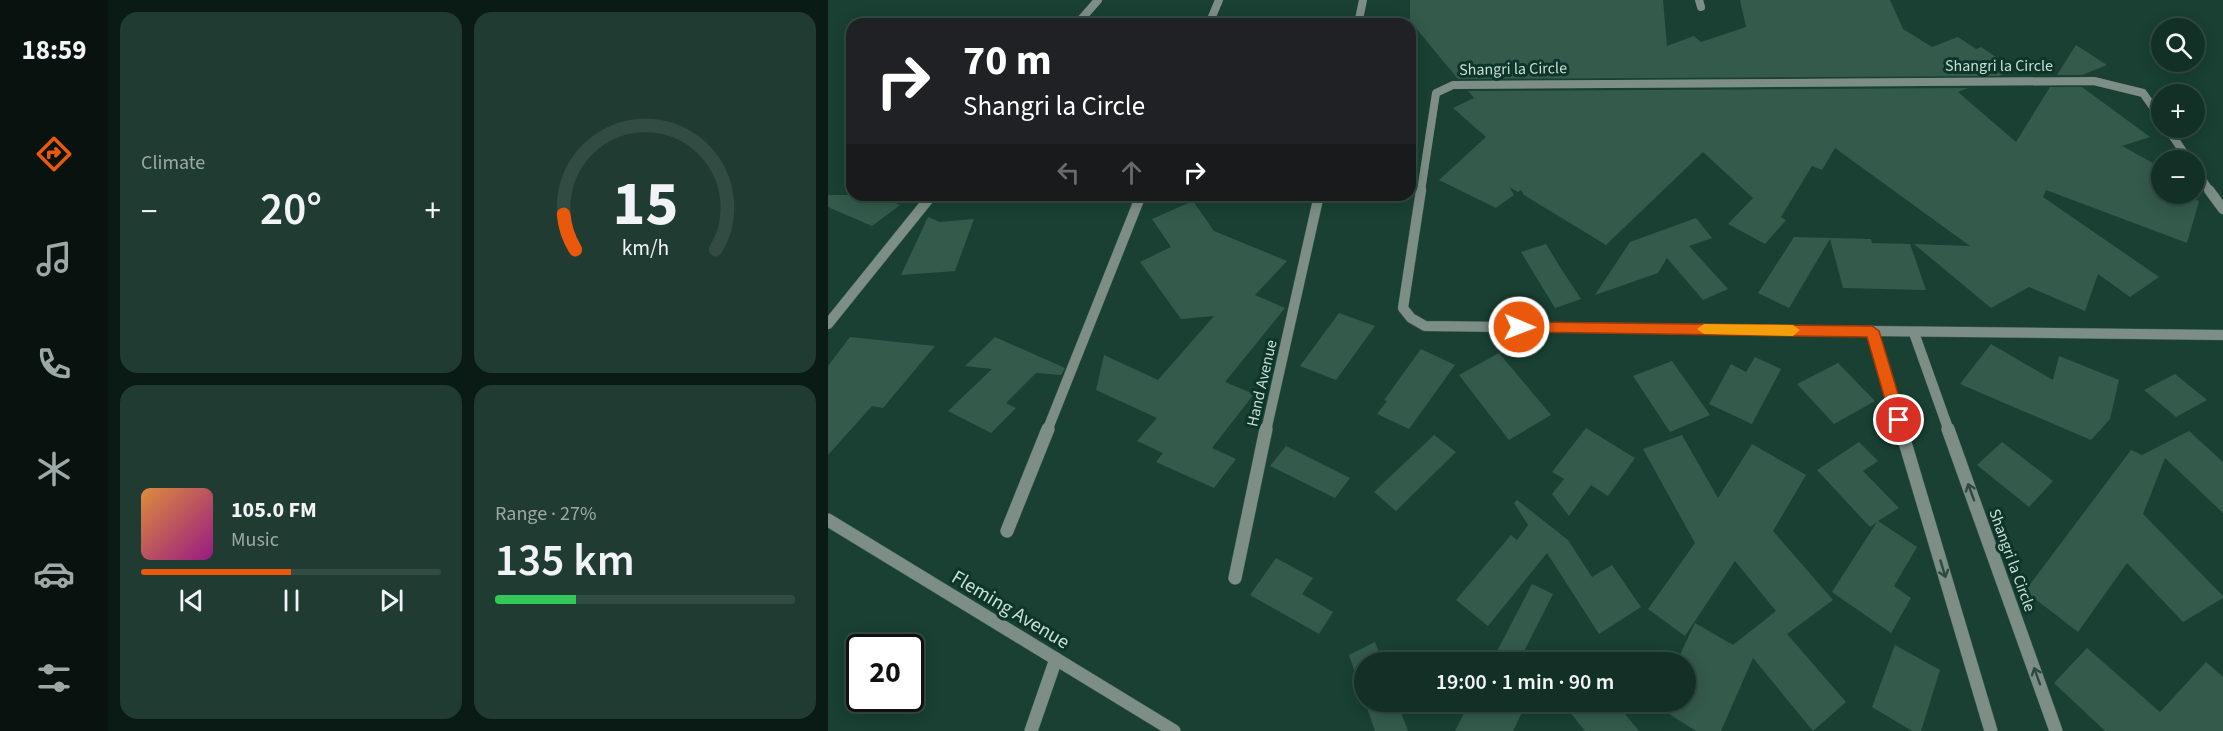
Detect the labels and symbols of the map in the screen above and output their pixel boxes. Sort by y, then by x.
street label: Shangri la Circle [1945,55,2053,77]
street label: Shangri la Circle [1459,57,1567,81]
position arrow [1487,295,1551,359]
street label: Hand Avenue [1241,338,1283,429]
pin [1873,394,1924,445]
one-way arrow [1965,483,1976,502]
street label: Shangri la Circle [1983,506,2041,615]
one-way arrow [1938,559,1949,578]
street label: Fleming Avenue [946,564,1075,656]
speed limit sign: 20 [846,634,924,712]
one-way arrow [2030,667,2041,686]

